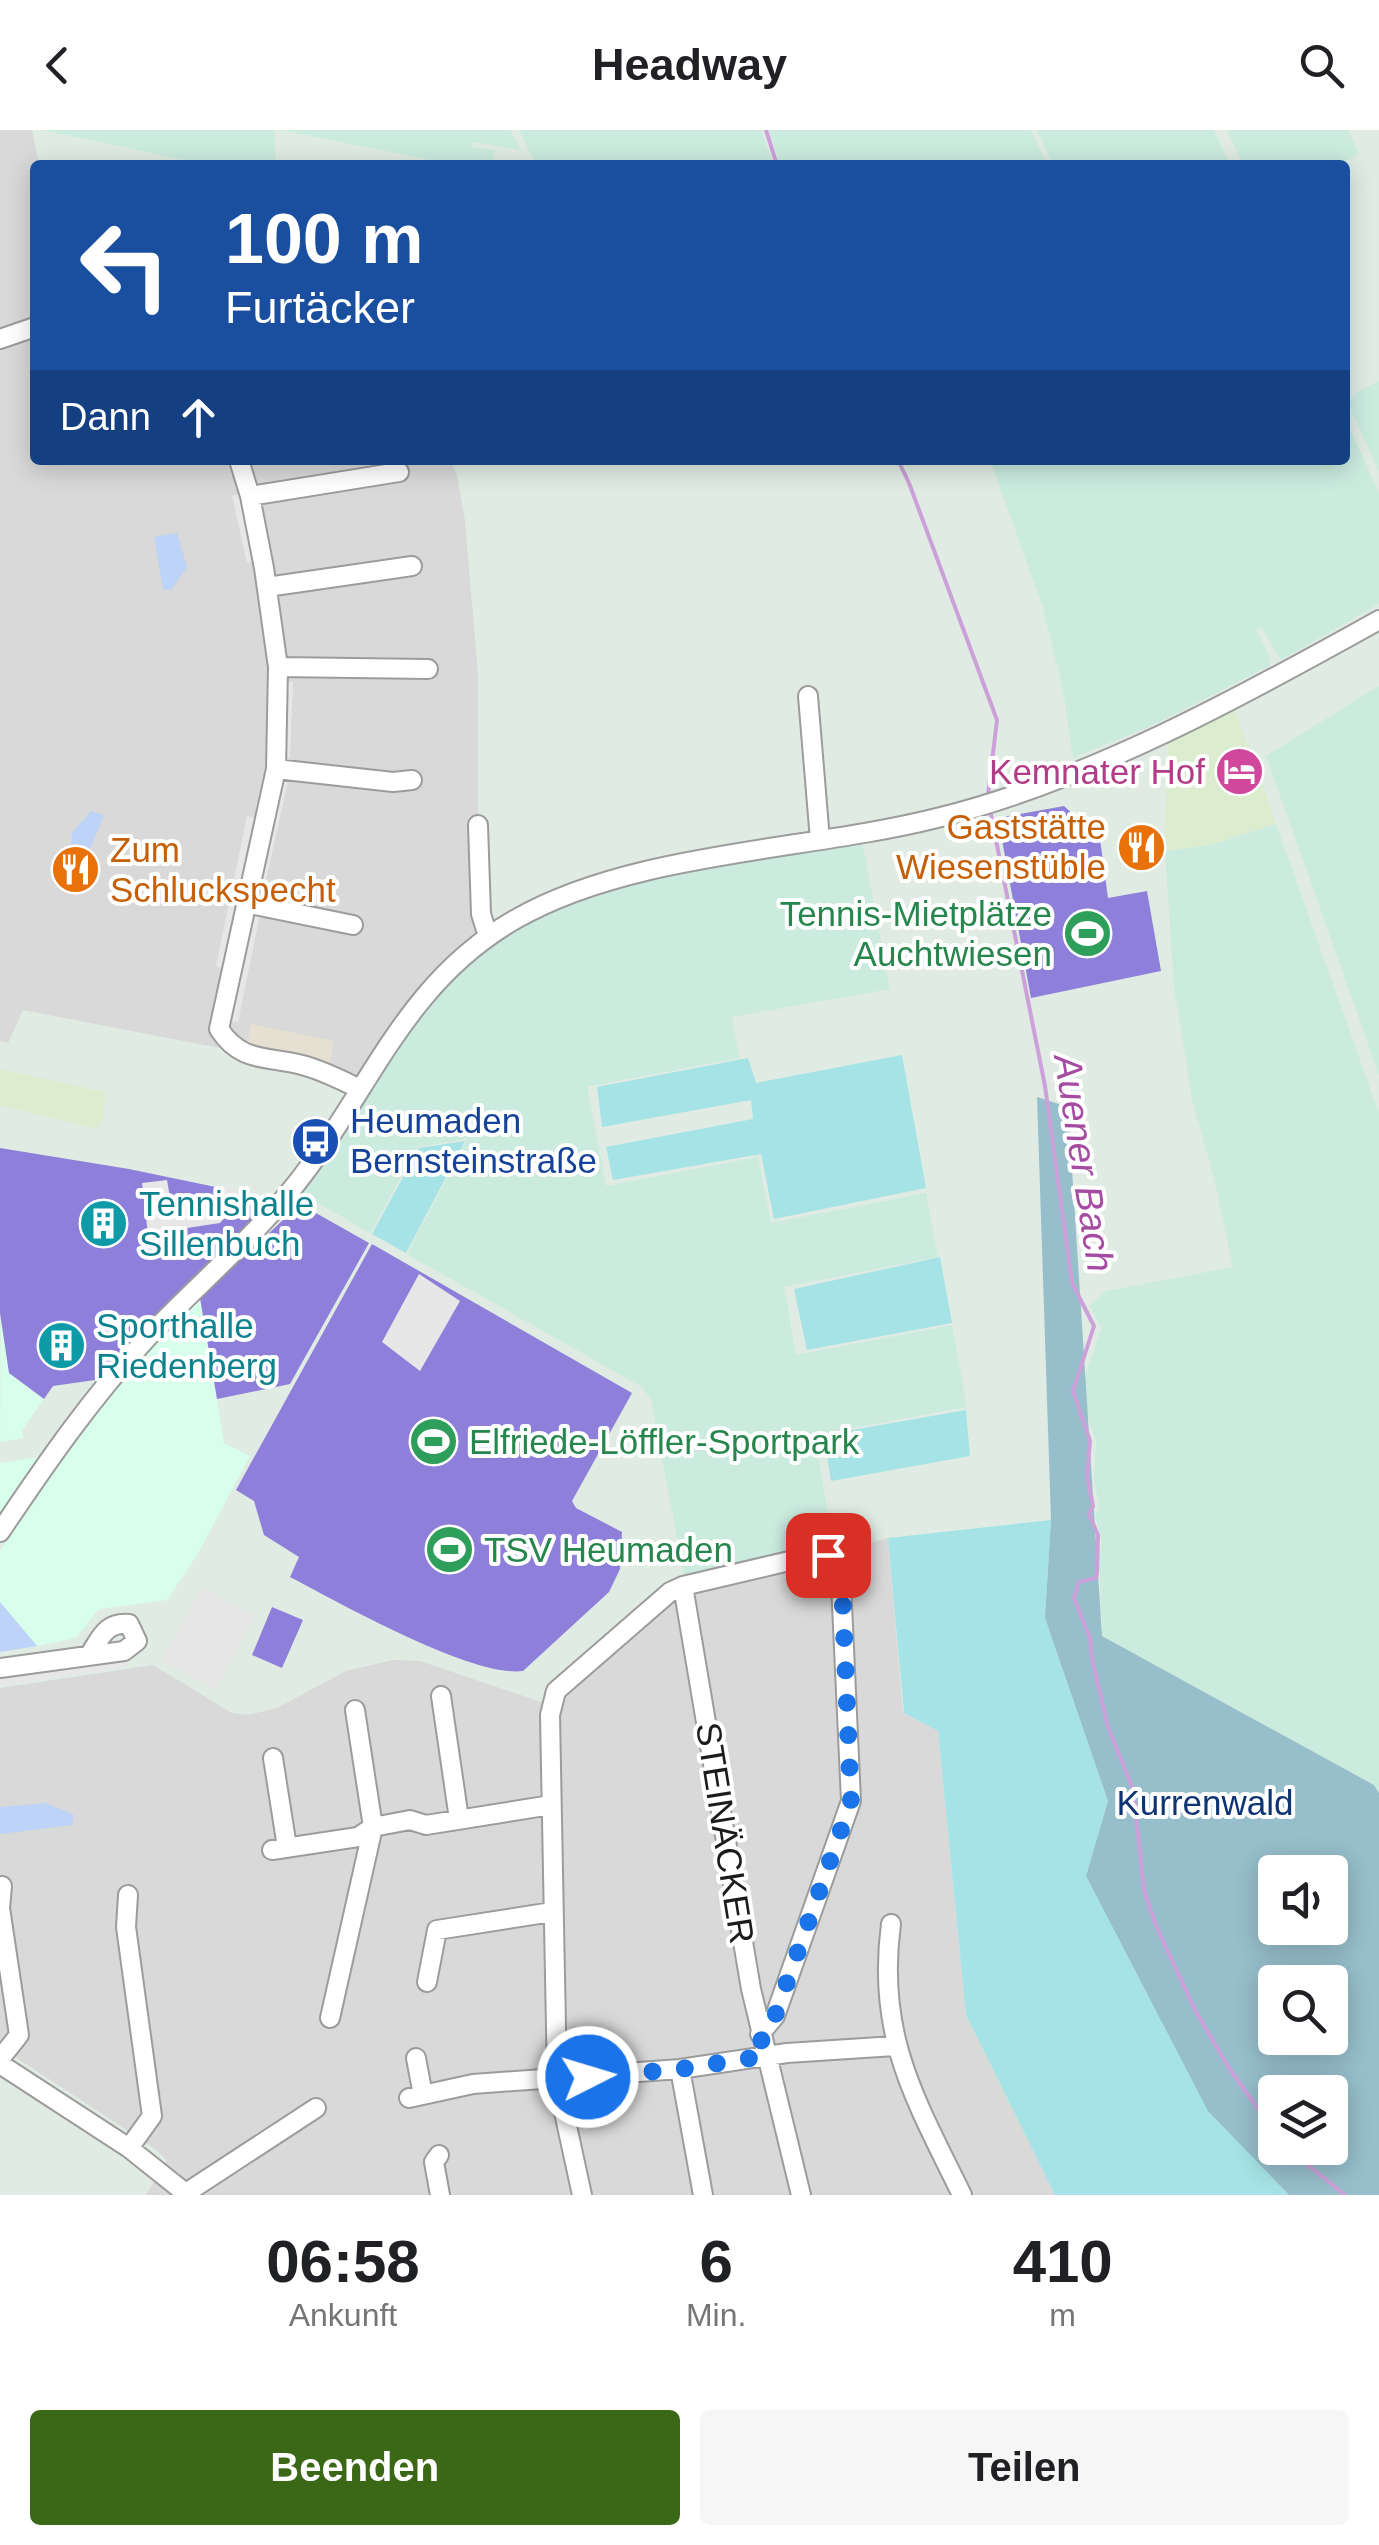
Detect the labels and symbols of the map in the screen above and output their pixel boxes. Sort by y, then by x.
hotel icon: Kemnater Hof [1214,746,1266,798]
place label: Kemnater Hof [989,752,1205,791]
place label: Gaststätte Wiesenstüble [896,807,1106,886]
restaurant icon: Gaststätte Wiesenstüble [1115,821,1167,873]
place label: Zum Schluckspecht [110,830,336,909]
restaurant icon: Zum Schluckspecht [49,844,101,896]
place label: Tennis-Mietplätze Auchtwiesen [780,894,1052,973]
sports icon: Tennis-Mietplätze Auchtwiesen [1061,908,1113,960]
water label: Auener Bach [1046,1049,1122,1275]
place label: Heumaden Bernsteinstraße [350,1101,597,1180]
bus stop icon: Heumaden Bernsteinstraße [289,1115,341,1167]
place label: Tennishalle Sillenbuch [139,1184,314,1263]
building icon: Tennishalle Sillenbuch [78,1198,130,1250]
place label: Sporthalle Riedenberg [96,1306,277,1385]
building icon: Sporthalle Riedenberg [35,1320,87,1372]
sports icon: Elfriede-Löffler-Sportpark [408,1416,460,1468]
place label: Elfriede-Löffler-Sportpark [469,1422,860,1461]
pin [786,1513,871,1598]
sports icon: TSV Heumaden [423,1524,475,1576]
place label: TSV Heumaden [484,1530,733,1569]
street label: STEINÄCKER [689,1719,762,1946]
park label: Kurrenwald [1116,1783,1294,1822]
position arrow [536,2025,640,2129]

